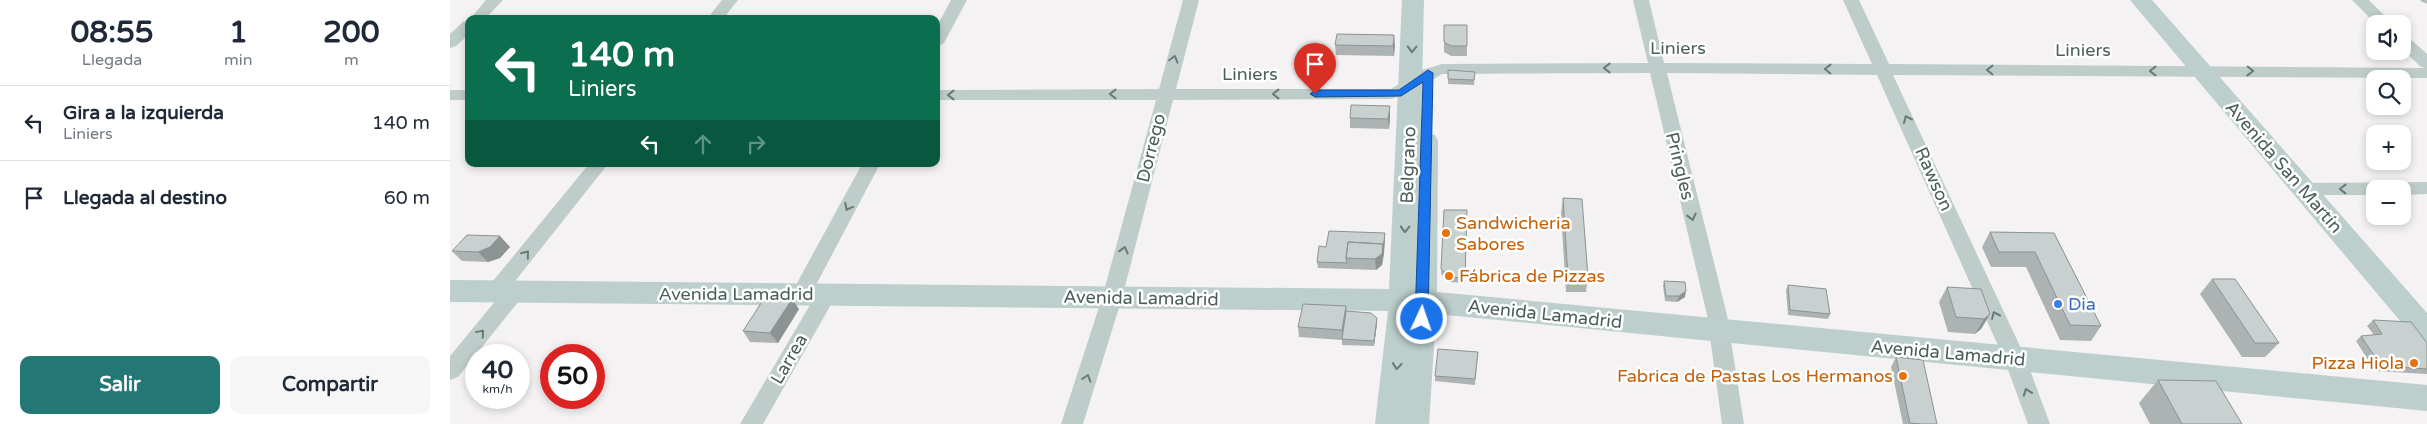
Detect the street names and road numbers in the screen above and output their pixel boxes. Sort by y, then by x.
street label: Liniers [1650,37,1706,59]
street label: Liniers [2055,39,2111,61]
street label: Liniers [1222,63,1278,85]
street label: Avenida San Martín [2221,97,2347,237]
street label: Dorrego [1132,111,1170,185]
street label: Belgrano [1396,126,1420,204]
street label: Pringles [1661,130,1699,202]
street label: Rawson [1910,144,1958,214]
street label: Avenida Lamadrid [658,283,814,305]
street label: Avenida Lamadrid [1063,286,1219,310]
street label: Avenida Lamadrid [1467,295,1623,333]
street label: Larrea [766,330,812,388]
street label: Avenida Lamadrid [1870,335,2026,371]

